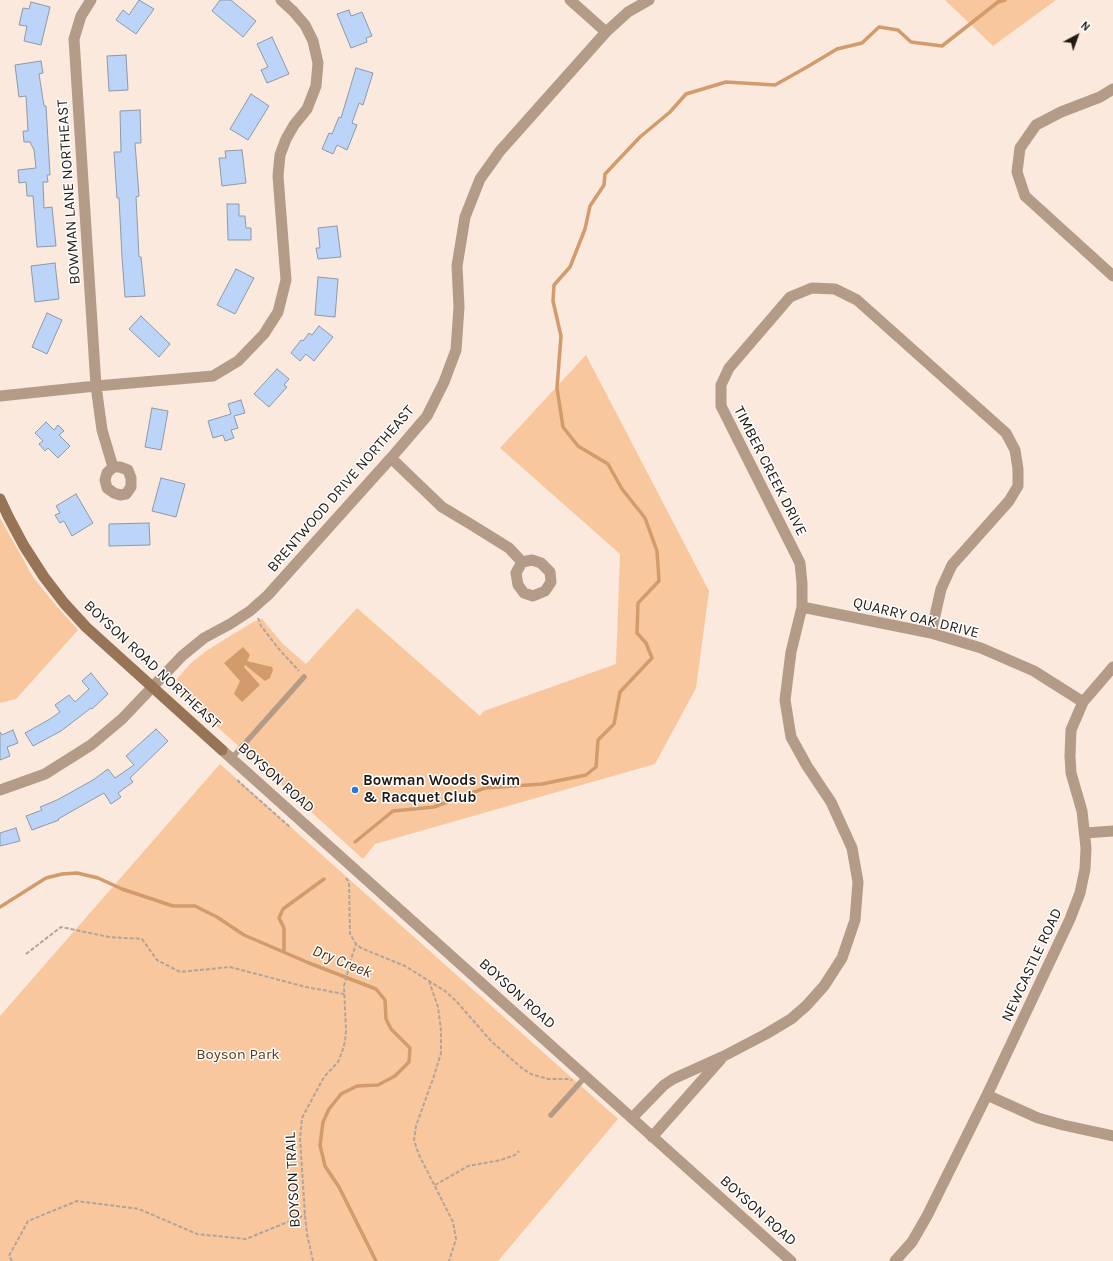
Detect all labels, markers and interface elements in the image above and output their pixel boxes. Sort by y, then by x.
north arrow [1057,16,1097,56]
text: N [1078,19,1092,34]
street label: BOWMAN LANE NORTHEAST [54,99,84,285]
street label: BRENTWOOD DRIVE NORTHEAST [264,402,418,576]
street label: TIMBER CREEK DRIVE [730,403,810,539]
street label: QUARRY OAK DRIVE [851,594,981,642]
street label: BOYSON ROAD NORTHEAST [80,597,224,733]
street label: BOYSON ROAD [234,739,318,817]
place label: Bowman Woods Swim & Racquet Club [363,772,520,807]
marker: Bowman Woods Swim & Racquet Club [350,785,360,795]
street label: NEWCASTLE ROAD [998,906,1066,1024]
water label: Dry Creek [309,941,375,983]
street label: BOYSON ROAD [475,955,559,1033]
park label: Boyson Park [196,1046,280,1064]
street label: BOYSON TRAIL [282,1132,304,1228]
street label: BOYSON ROAD [716,1172,800,1250]

